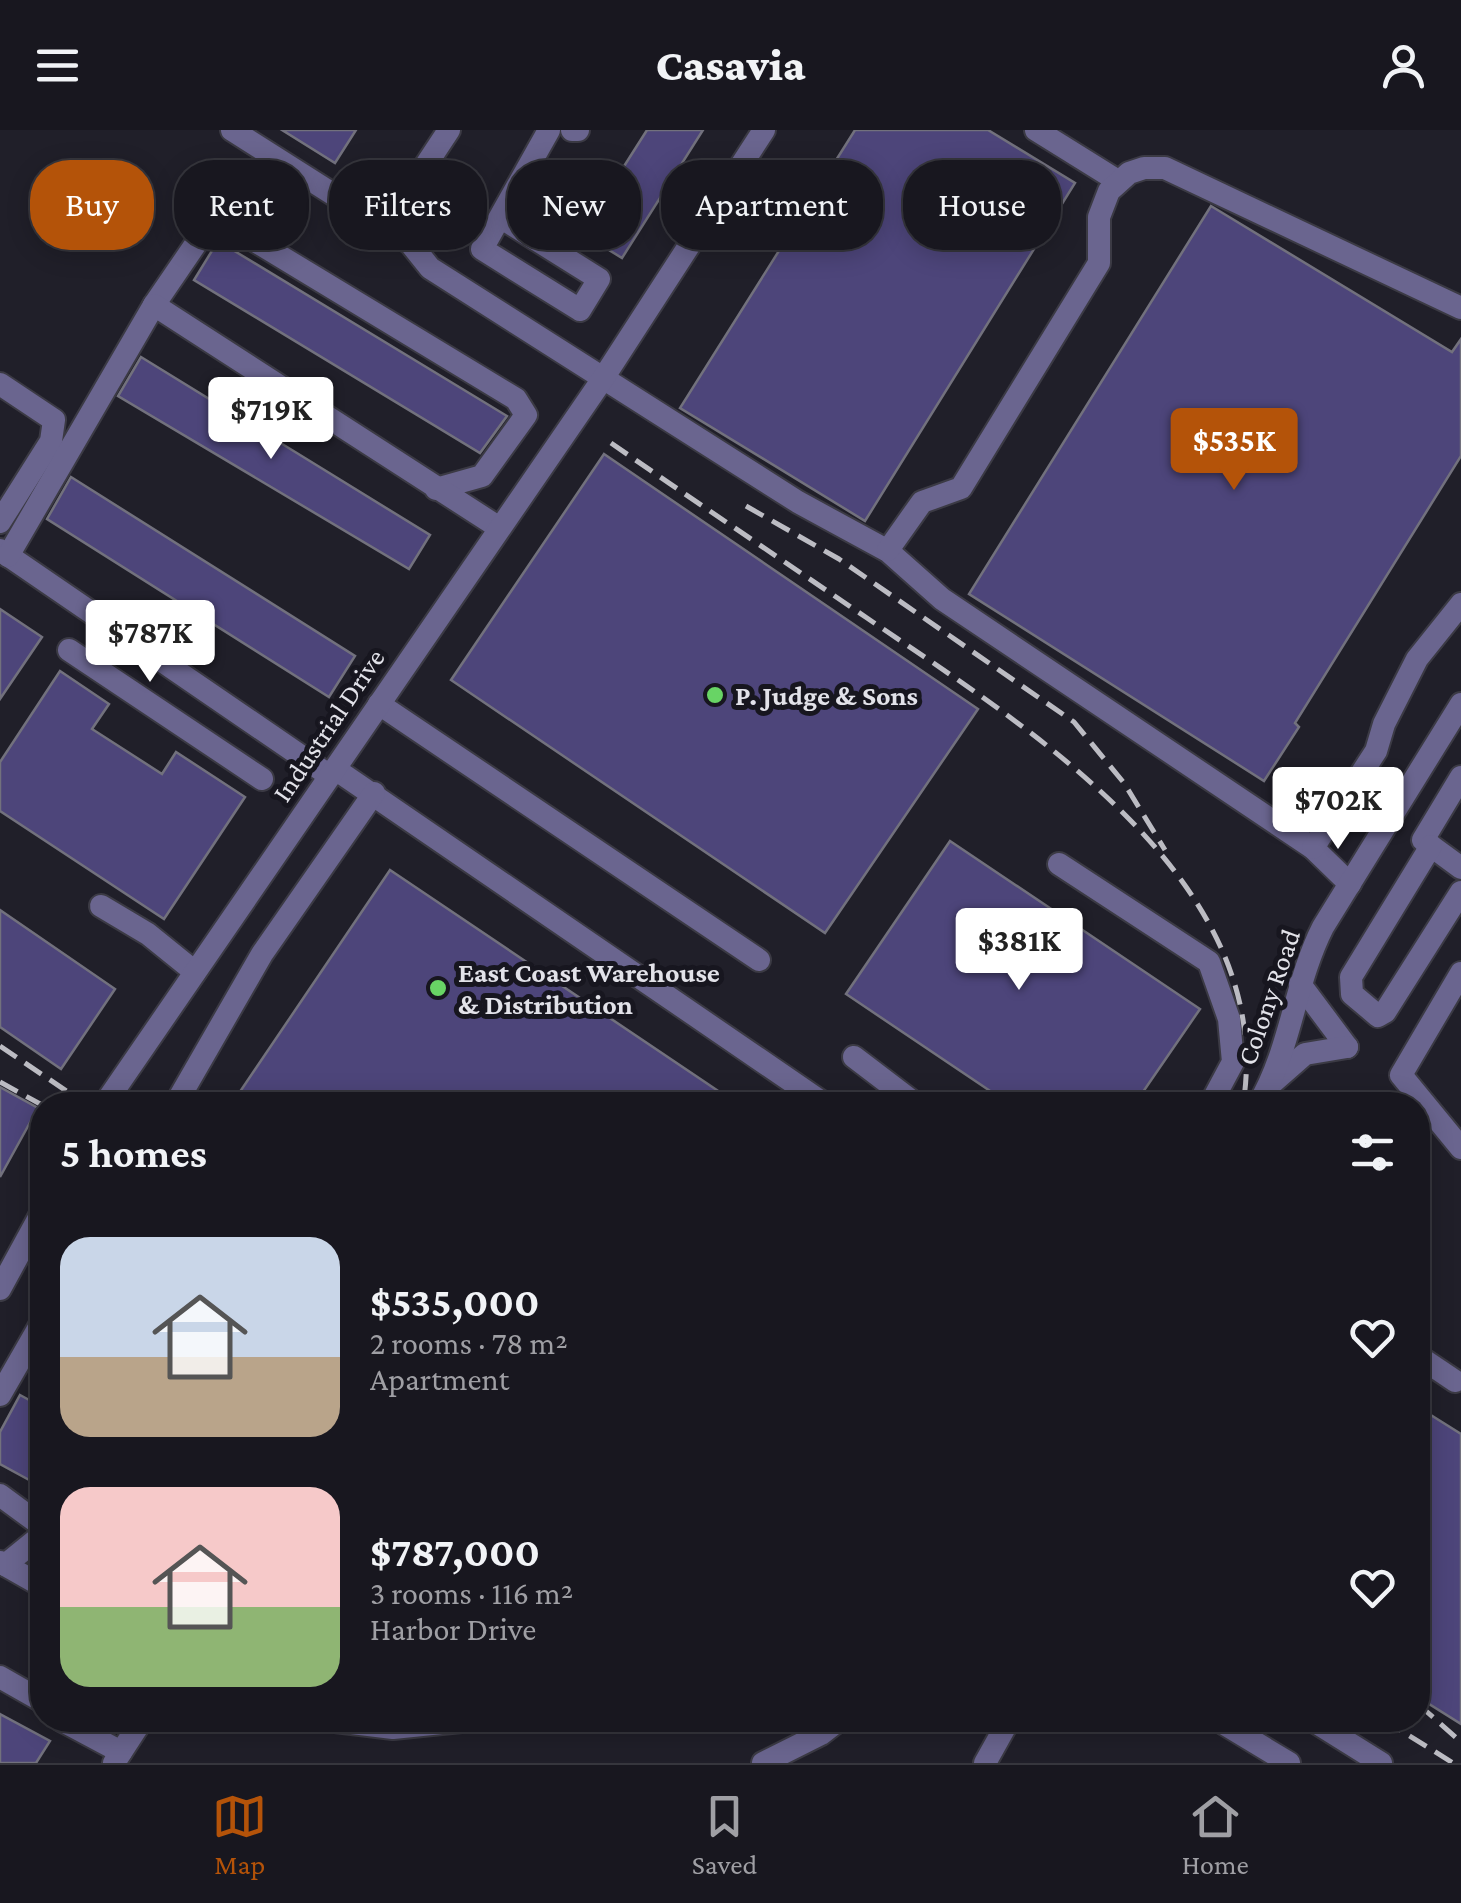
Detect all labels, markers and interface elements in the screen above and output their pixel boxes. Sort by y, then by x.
icon: menu [30,38,85,93]
icon: person [1376,38,1431,93]
text: Casavia [656,40,805,90]
chip: Buy [30,160,154,250]
chip: Rent [174,160,309,250]
chip: Filters [329,160,487,250]
chip: New [507,160,641,250]
chip: Apartment [661,160,883,250]
chip: House [903,160,1061,250]
pin: $719K [201,377,341,462]
text: $719K [230,391,312,427]
pin: $535K [1164,408,1304,493]
text: $535K [1193,422,1275,458]
pin: $787K [80,600,220,685]
text: $787K [108,614,192,650]
street label: Industrial Drive [266,643,391,807]
place label: P. Judge & Sons [735,680,918,711]
marker: P. Judge & Sons [704,684,726,706]
pin: $702K [1268,767,1408,852]
text: $702K [1295,781,1381,817]
pin: $381K [949,908,1089,993]
text: $381K [978,922,1060,958]
street label: Colony Road [1231,925,1306,1069]
place label: East Coast Warehouse & Distribution [458,957,720,1020]
marker: East Coast Warehouse & Distribution [427,977,449,999]
icon: filters [1345,1125,1400,1180]
text: 5 homes [60,1129,207,1176]
icon: home [140,1277,260,1397]
text: $535,000 [370,1278,539,1325]
icon: heart [1345,1310,1400,1365]
text: 2 rooms · 78 m² [370,1325,568,1361]
text: Apartment [370,1361,509,1397]
icon: home [140,1527,260,1647]
text: $787,000 [370,1528,540,1575]
icon: heart [1345,1560,1400,1615]
text: 3 rooms · 116 m² [370,1575,573,1611]
text: Harbor Drive [370,1611,536,1647]
tab: Map [212,1789,267,1880]
tab: Saved [692,1789,757,1880]
tab: Home [1182,1789,1249,1880]

